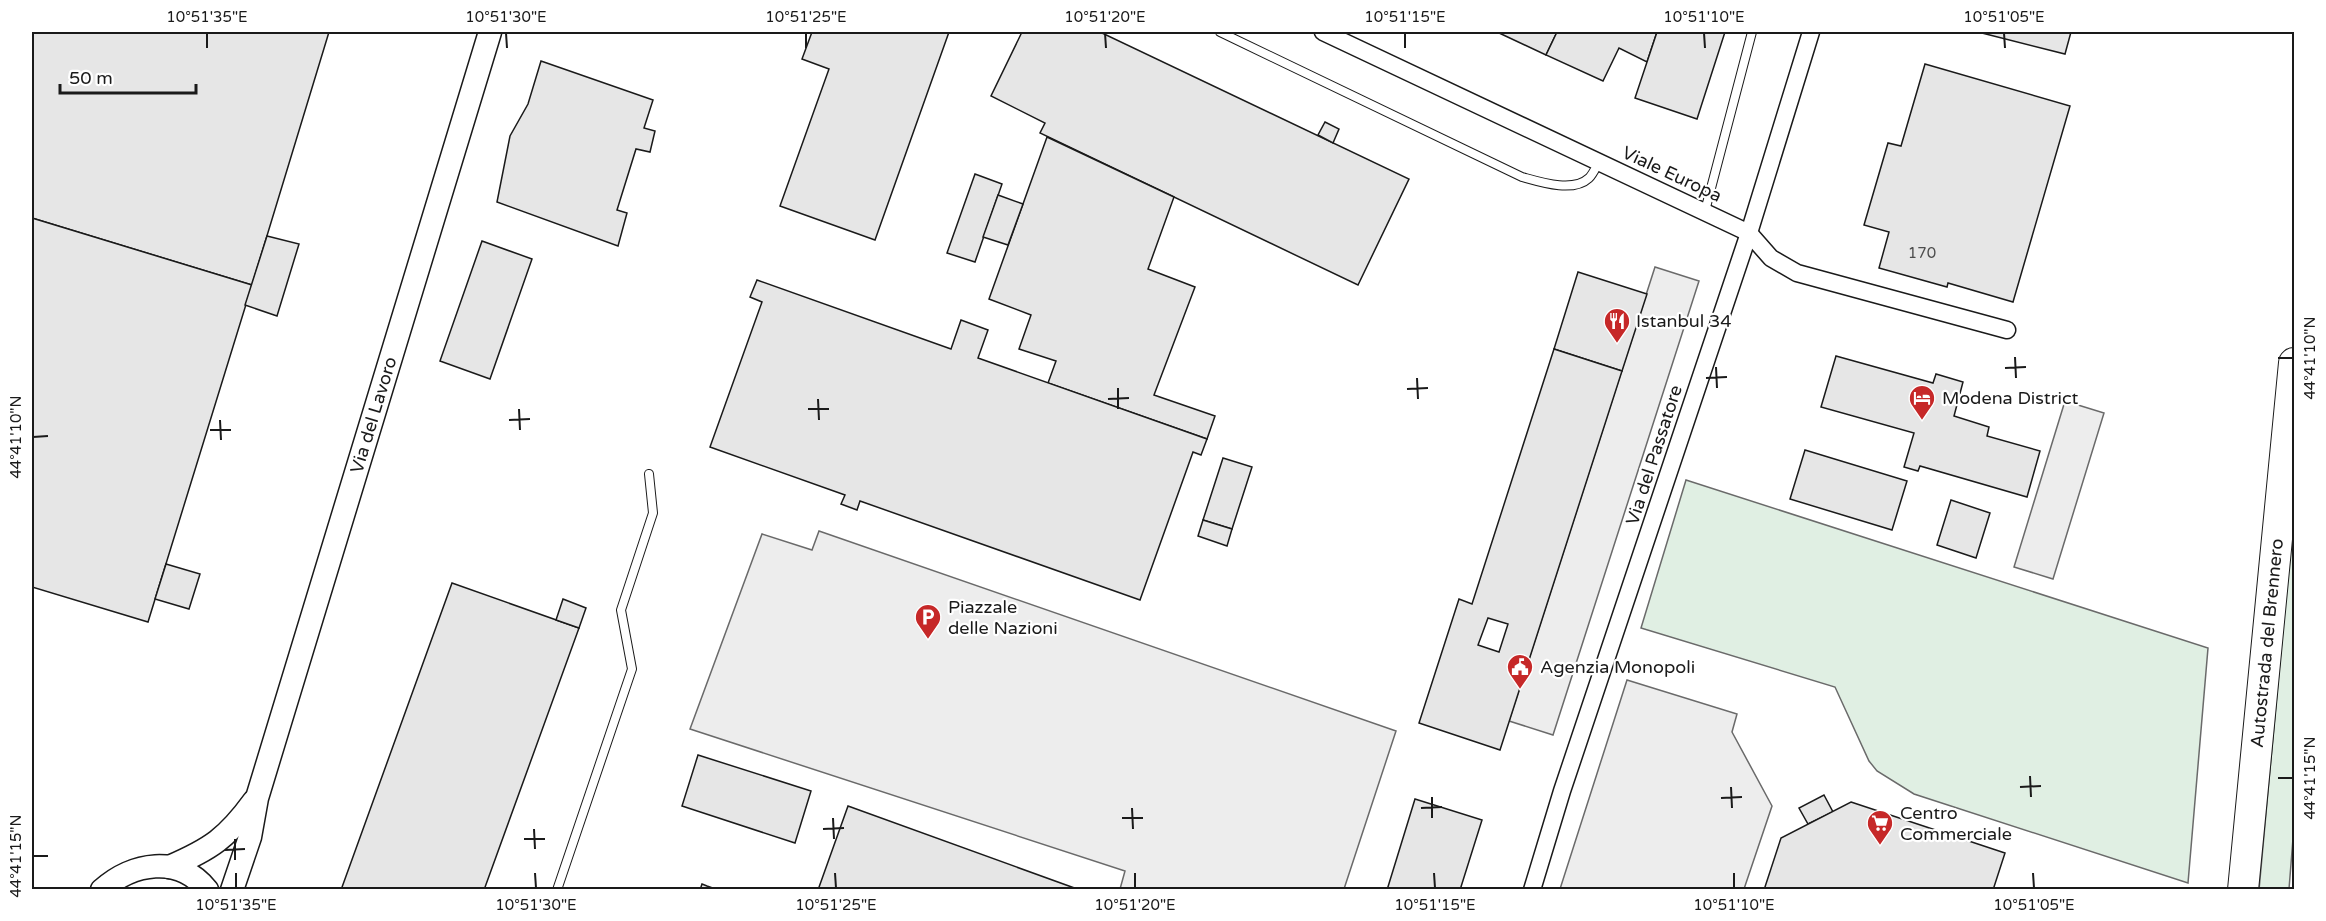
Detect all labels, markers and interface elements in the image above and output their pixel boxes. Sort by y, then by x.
text: 10°51'35"E [166,8,248,26]
text: 10°51'30"E [465,8,547,26]
text: 10°51'25"E [765,8,847,26]
text: 10°51'20"E [1064,8,1146,26]
text: 10°51'15"E [1364,8,1446,26]
text: 10°51'10"E [1663,8,1745,26]
text: 10°51'05"E [1963,8,2045,26]
scale bar [60,57,196,95]
text: 50 m [69,67,113,89]
street label: Viale Europa [1619,141,1725,207]
house number: 170 [1908,244,1936,262]
restaurant icon: Istanbul 34 [1602,306,1632,344]
place label: Istanbul 34 [1636,310,1732,332]
text: 44°41'10"N [2301,316,2319,400]
street label: Via del Lavoro [345,354,402,476]
street label: Via del Passatore [1621,382,1687,528]
hotel icon: Modena District [1907,383,1937,421]
place label: Modena District [1942,387,2079,409]
text: 44°41'10"N [7,395,25,479]
street label: Autostrada del Brennero [2246,537,2288,749]
place label: Piazzale delle Nazioni [948,596,1058,639]
parking icon: Piazzale delle Nazioni [913,602,943,640]
public building icon: Agenzia Monopoli [1505,652,1535,690]
place label: Agenzia Monopoli [1540,656,1695,678]
text: 44°41'15"N [2301,736,2319,820]
place label: Centro Commerciale [1900,802,2012,845]
supermarket icon: Centro Commerciale [1865,808,1895,846]
text: 44°41'15"N [7,814,25,898]
text: 10°51'35"E [195,896,277,914]
text: 10°51'30"E [495,896,577,914]
text: 10°51'25"E [795,896,877,914]
text: 10°51'20"E [1094,896,1176,914]
text: 10°51'15"E [1394,896,1476,914]
text: 10°51'10"E [1693,896,1775,914]
text: 10°51'05"E [1993,896,2075,914]

